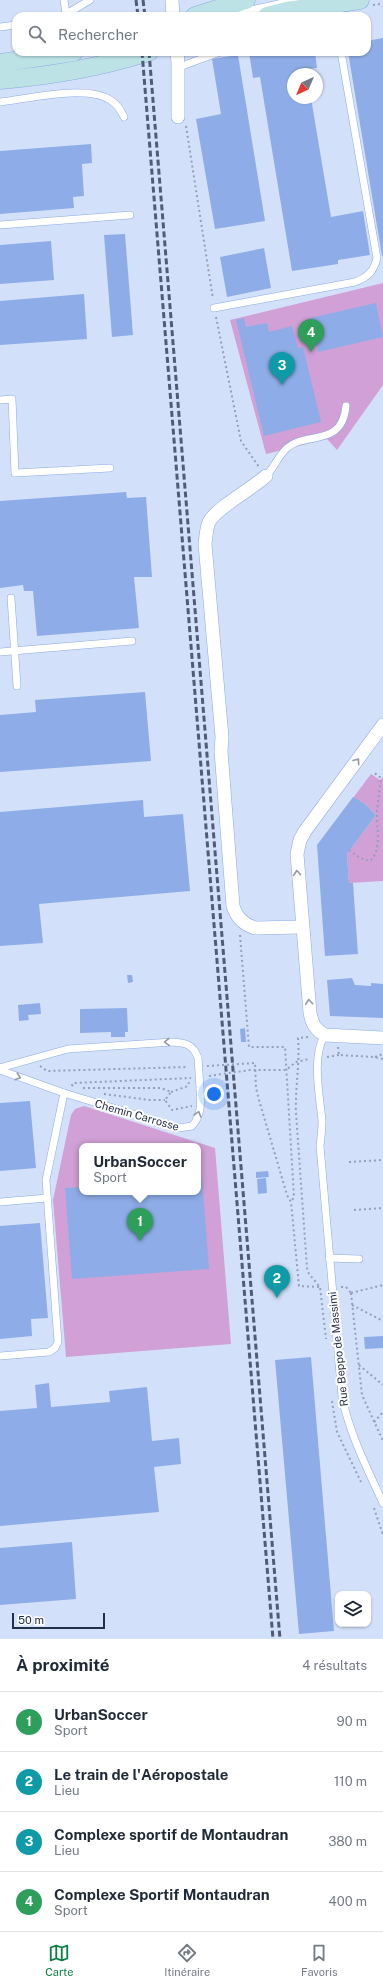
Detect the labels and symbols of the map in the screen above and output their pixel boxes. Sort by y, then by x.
north arrow [287,68,323,104]
pin: 4 [298,319,324,352]
pin: 3 [269,352,295,385]
one-way arrow [352,759,359,766]
one-way arrow [293,869,302,876]
one-way arrow [305,999,314,1005]
one-way arrow [164,1038,170,1047]
one-way arrow [14,1072,21,1081]
your location [204,1084,224,1104]
street label: Chemin Carrosse [93,1097,181,1133]
one-way arrow [193,1111,202,1118]
pin: 1 [127,1208,153,1241]
pin: 2 [264,1265,290,1298]
street label: Rue Beppo de Massimi [326,1291,350,1407]
scale bar [12,1611,105,1630]

